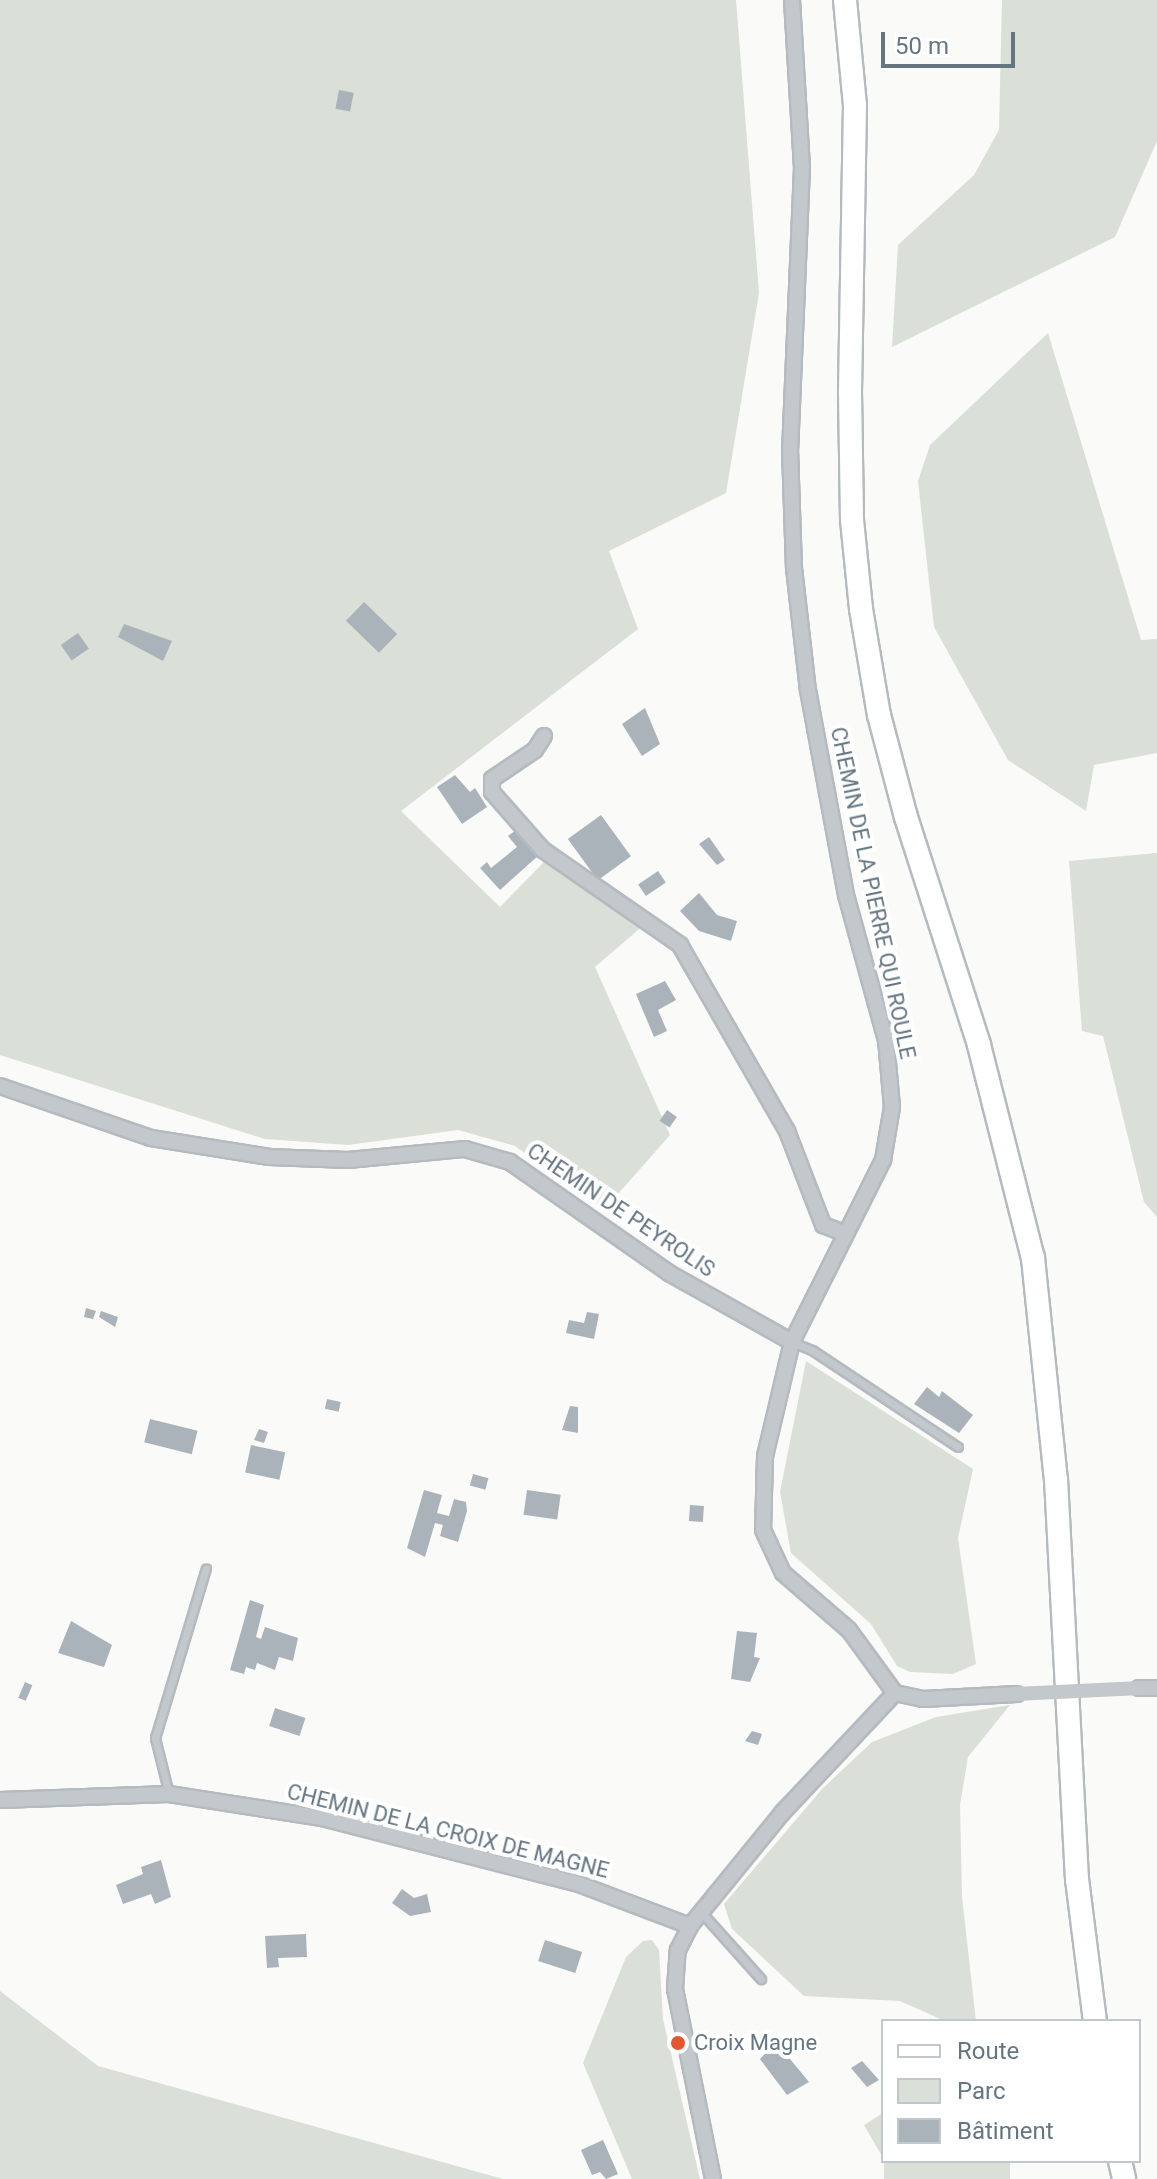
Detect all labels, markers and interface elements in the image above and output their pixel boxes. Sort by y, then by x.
scale bar [885,16,1019,66]
text: 50 m [895,32,949,60]
street label: CHEMIN DE LA PIERRE QUI ROULE [825,725,921,1061]
street label: CHEMIN DE PEYROLIS [522,1137,720,1283]
street label: CHEMIN DE LA CROIX DE MAGNE [284,1778,612,1884]
legend [881,2019,1141,2163]
place label: Croix Magne [694,2030,817,2056]
marker: Croix Magne [669,2034,687,2052]
text: Route [957,2037,1019,2065]
text: Parc [957,2077,1006,2105]
text: Bâtiment [957,2117,1054,2145]

